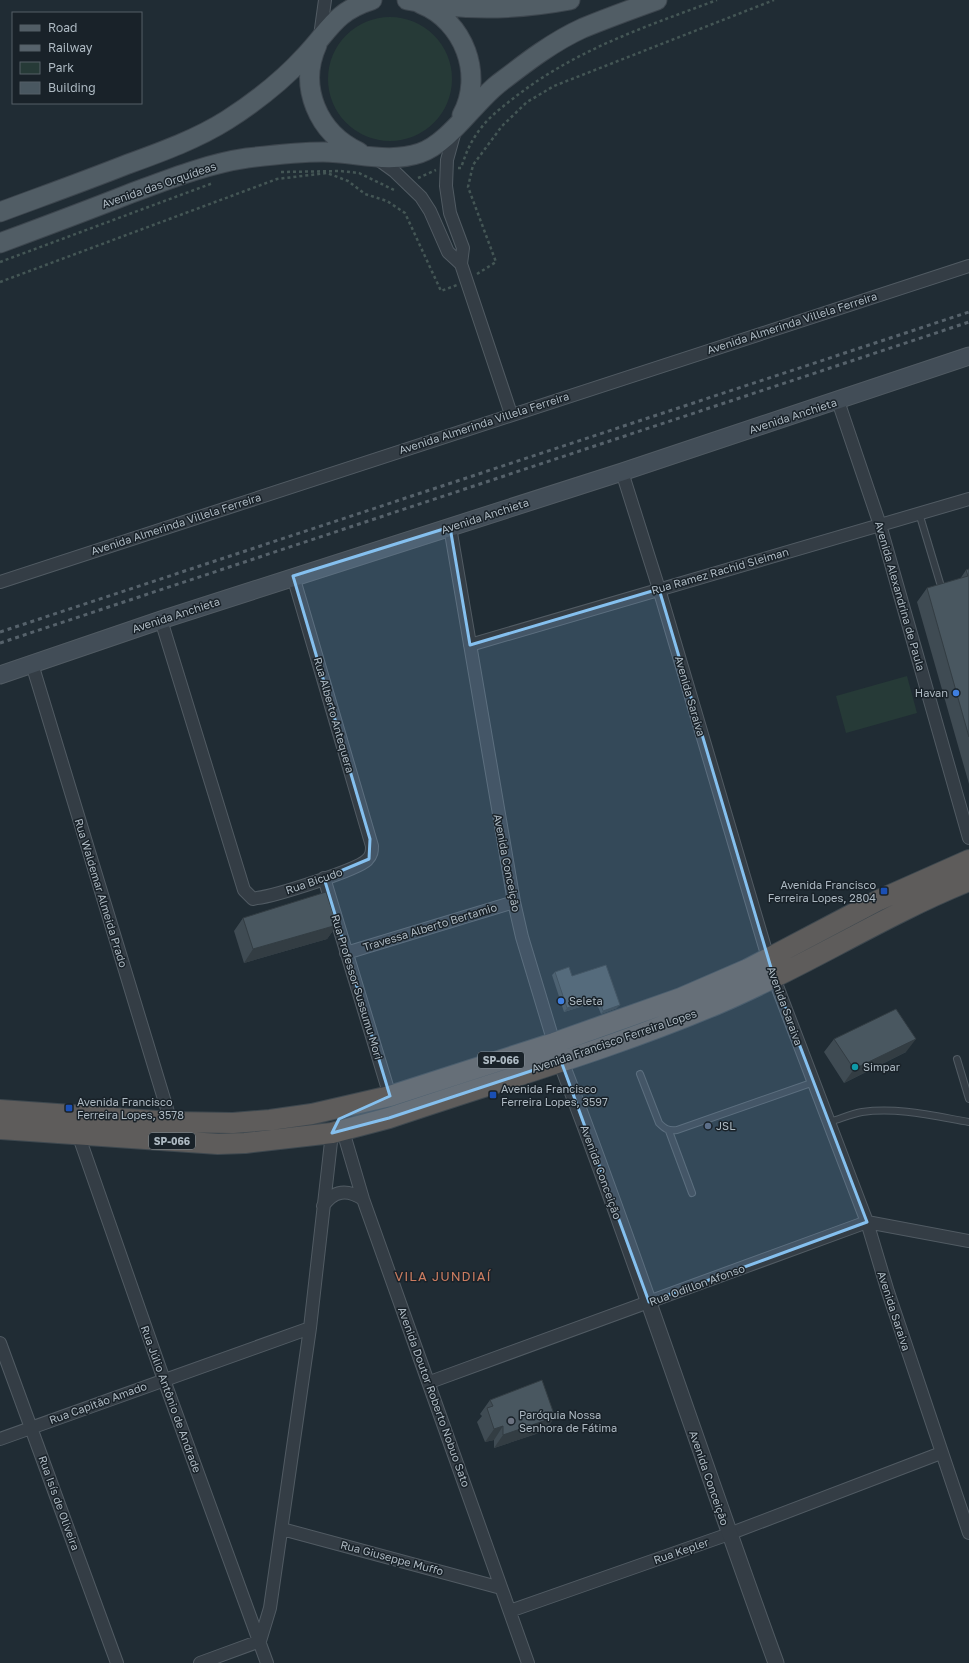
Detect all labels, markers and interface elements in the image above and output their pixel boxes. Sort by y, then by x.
legend [12,12,142,104]
text: Road [48,20,77,35]
text: Railway [48,40,93,55]
text: Park [48,60,74,75]
text: Building [48,80,96,95]
street label: Avenida das Orquídeas [100,159,218,210]
street label: Avenida Almerinda Villela Ferreira [705,289,879,356]
street label: Avenida Almerinda Villela Ferreira [397,389,571,456]
street label: Avenida Anchieta [747,395,838,436]
street label: Avenida Almerinda Villela Ferreira [89,490,263,557]
street label: Avenida Anchieta [439,495,530,536]
street label: Avenida Alexandrina de Paula [873,519,928,672]
street label: Rua Ramez Rachid Sleiman [650,545,790,596]
street label: Avenida Anchieta [130,594,221,635]
street label: Avenida Saraiva [673,654,708,738]
street label: Rua Alberto Antequera [312,655,357,774]
place label: Havan [915,686,948,699]
marker: Havan [951,688,961,698]
street label: Avenida Conceição [492,813,523,913]
street label: Rua Waldemar Almeida Prado [73,817,130,969]
street label: Rua Bicudo [284,865,344,896]
place label: Avenida Francisco Ferreira Lopes, 2804 [768,878,876,904]
marker: Avenida Francisco Ferreira Lopes, 2804 [879,886,889,896]
street label: Travessa Alberto Bertamio [361,900,499,953]
street label: Rua Professor Sussumu Mori [329,913,386,1061]
street label: Avenida Saraiva [765,965,806,1047]
place label: Seleta [569,994,603,1007]
marker: Seleta [556,996,566,1006]
street label: Avenida Francisco Ferreira Lopes [530,1006,698,1075]
road number: SP-066 [478,1052,524,1068]
place label: Simpar [863,1060,901,1073]
marker: Simpar [850,1062,860,1072]
place label: Avenida Francisco Ferreira Lopes, 3597 [501,1082,608,1108]
marker: Avenida Francisco Ferreira Lopes, 3597 [488,1090,498,1100]
place label: Avenida Francisco Ferreira Lopes, 3578 [77,1095,184,1121]
marker: Avenida Francisco Ferreira Lopes, 3578 [64,1103,74,1113]
place label: JSL [716,1119,736,1132]
marker: JSL [703,1121,713,1131]
street label: Avenida Conceição [578,1123,625,1221]
road number: SP-066 [149,1133,195,1149]
street label: Rua Odillon Afonso [647,1261,747,1308]
district label: VILA JUNDIAÍ [394,1268,492,1284]
street label: Avenida Saraiva [875,1269,914,1352]
street label: Avenida Doutor Roberto Nobuo Sato [396,1305,473,1489]
street label: Rua Júlio Antônio de Andrade [139,1323,204,1474]
street label: Rua Capitão Amado [47,1379,149,1426]
place label: Paróquia Nossa Senhora de Fátima [519,1408,617,1434]
marker: Paróquia Nossa Senhora de Fátima [506,1416,516,1426]
street label: Avenida Conceição [687,1429,732,1527]
street label: Rua Isís de Oliveira [36,1454,83,1552]
street label: Rua Kepler [652,1535,711,1566]
street label: Rua Giuseppe Muffo [339,1538,445,1578]

